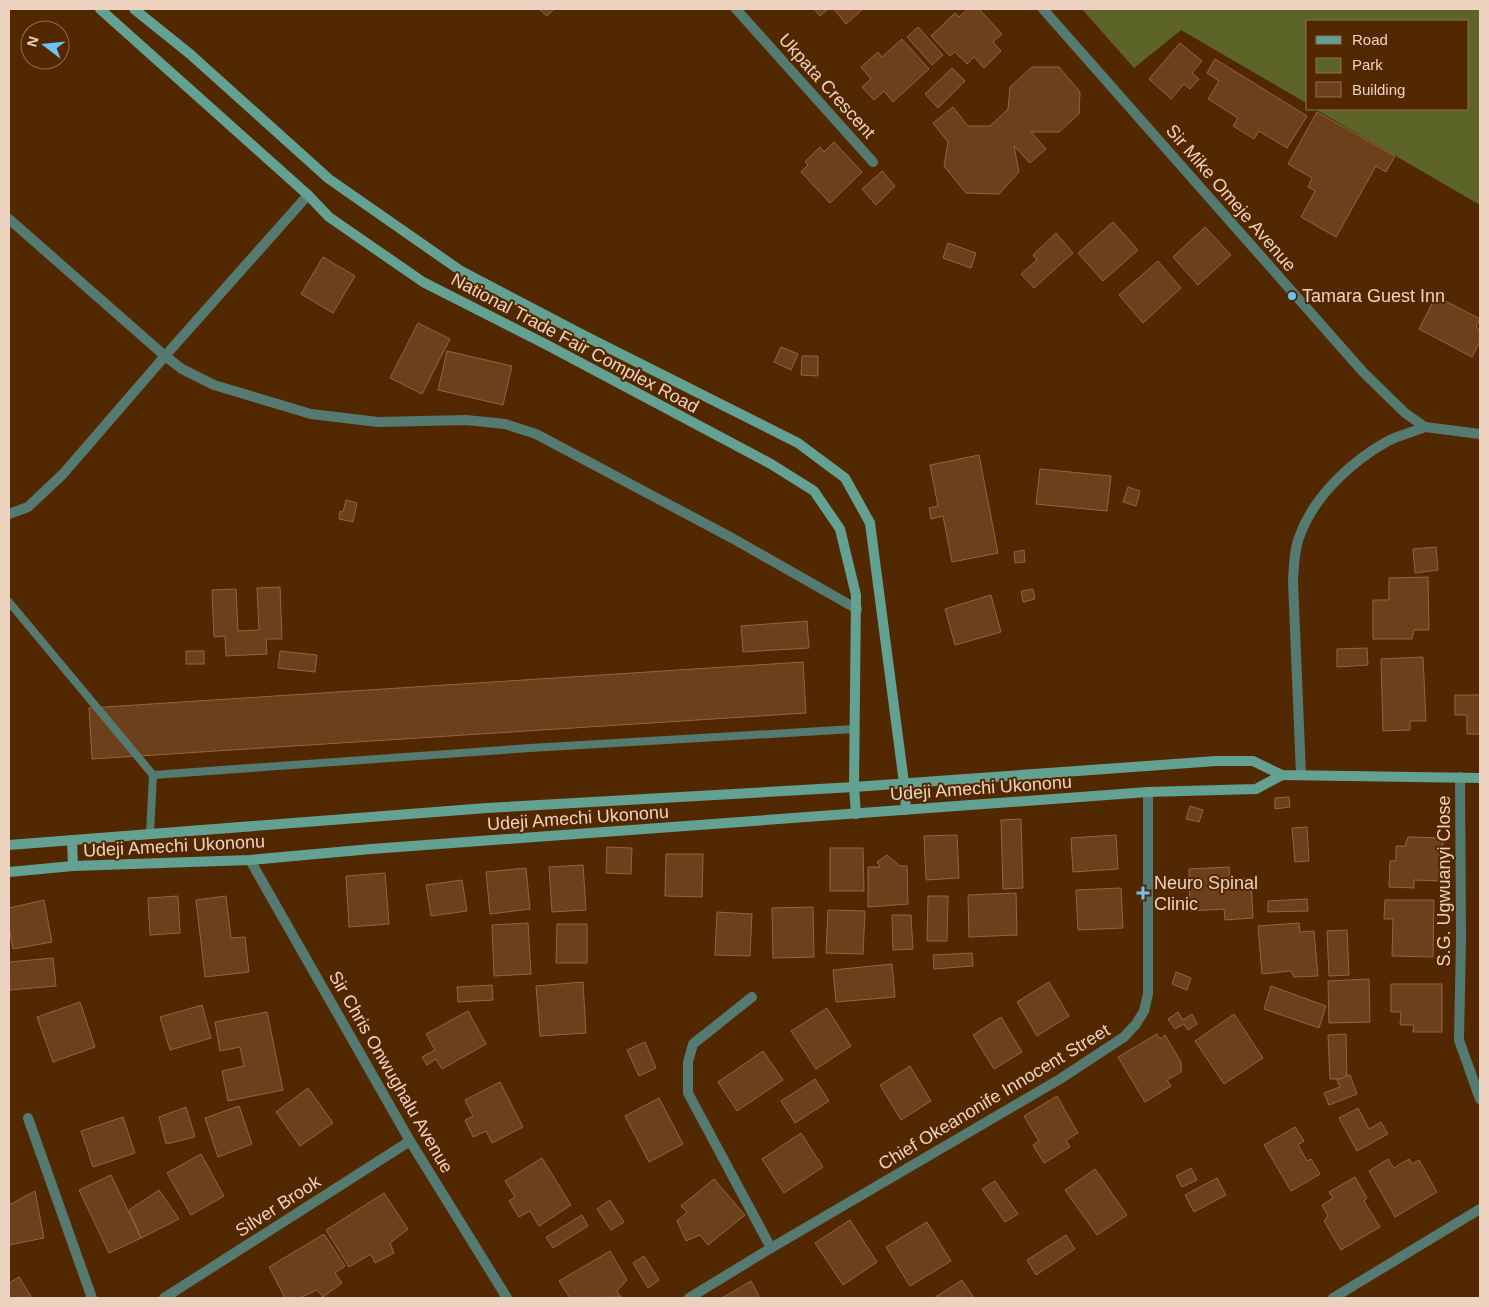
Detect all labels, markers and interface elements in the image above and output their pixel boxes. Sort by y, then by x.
north arrow [20,20,70,70]
legend [1306,20,1469,110]
street label: Ukpata Crescent [775,29,879,143]
text: Road [1352,31,1388,48]
text: N [23,34,42,48]
text: Park [1352,56,1383,73]
text: Building [1352,81,1405,98]
street label: Sir Mike Omeje Avenue [1162,121,1300,275]
street label: National Trade Fair Complex Road [448,269,702,417]
place label: Tamara Guest Inn [1302,286,1445,306]
marker: Tamara Guest Inn [1286,290,1298,302]
street label: Udeji Amechi Ukononu [889,772,1073,804]
street label: S.G. Ugwuanyi Close [1434,795,1454,967]
street label: Udeji Amechi Ukononu [486,802,670,834]
street label: Udeji Amechi Ukononu [83,831,265,861]
place label: Neuro Spinal Clinic [1154,873,1258,914]
marker: Neuro Spinal Clinic [1136,886,1150,900]
street label: Sir Chris Onwughalu Avenue [325,967,457,1177]
street label: Chief Okeanonife Innocent Street [875,1020,1113,1174]
street label: Silver Brook [232,1171,325,1241]

